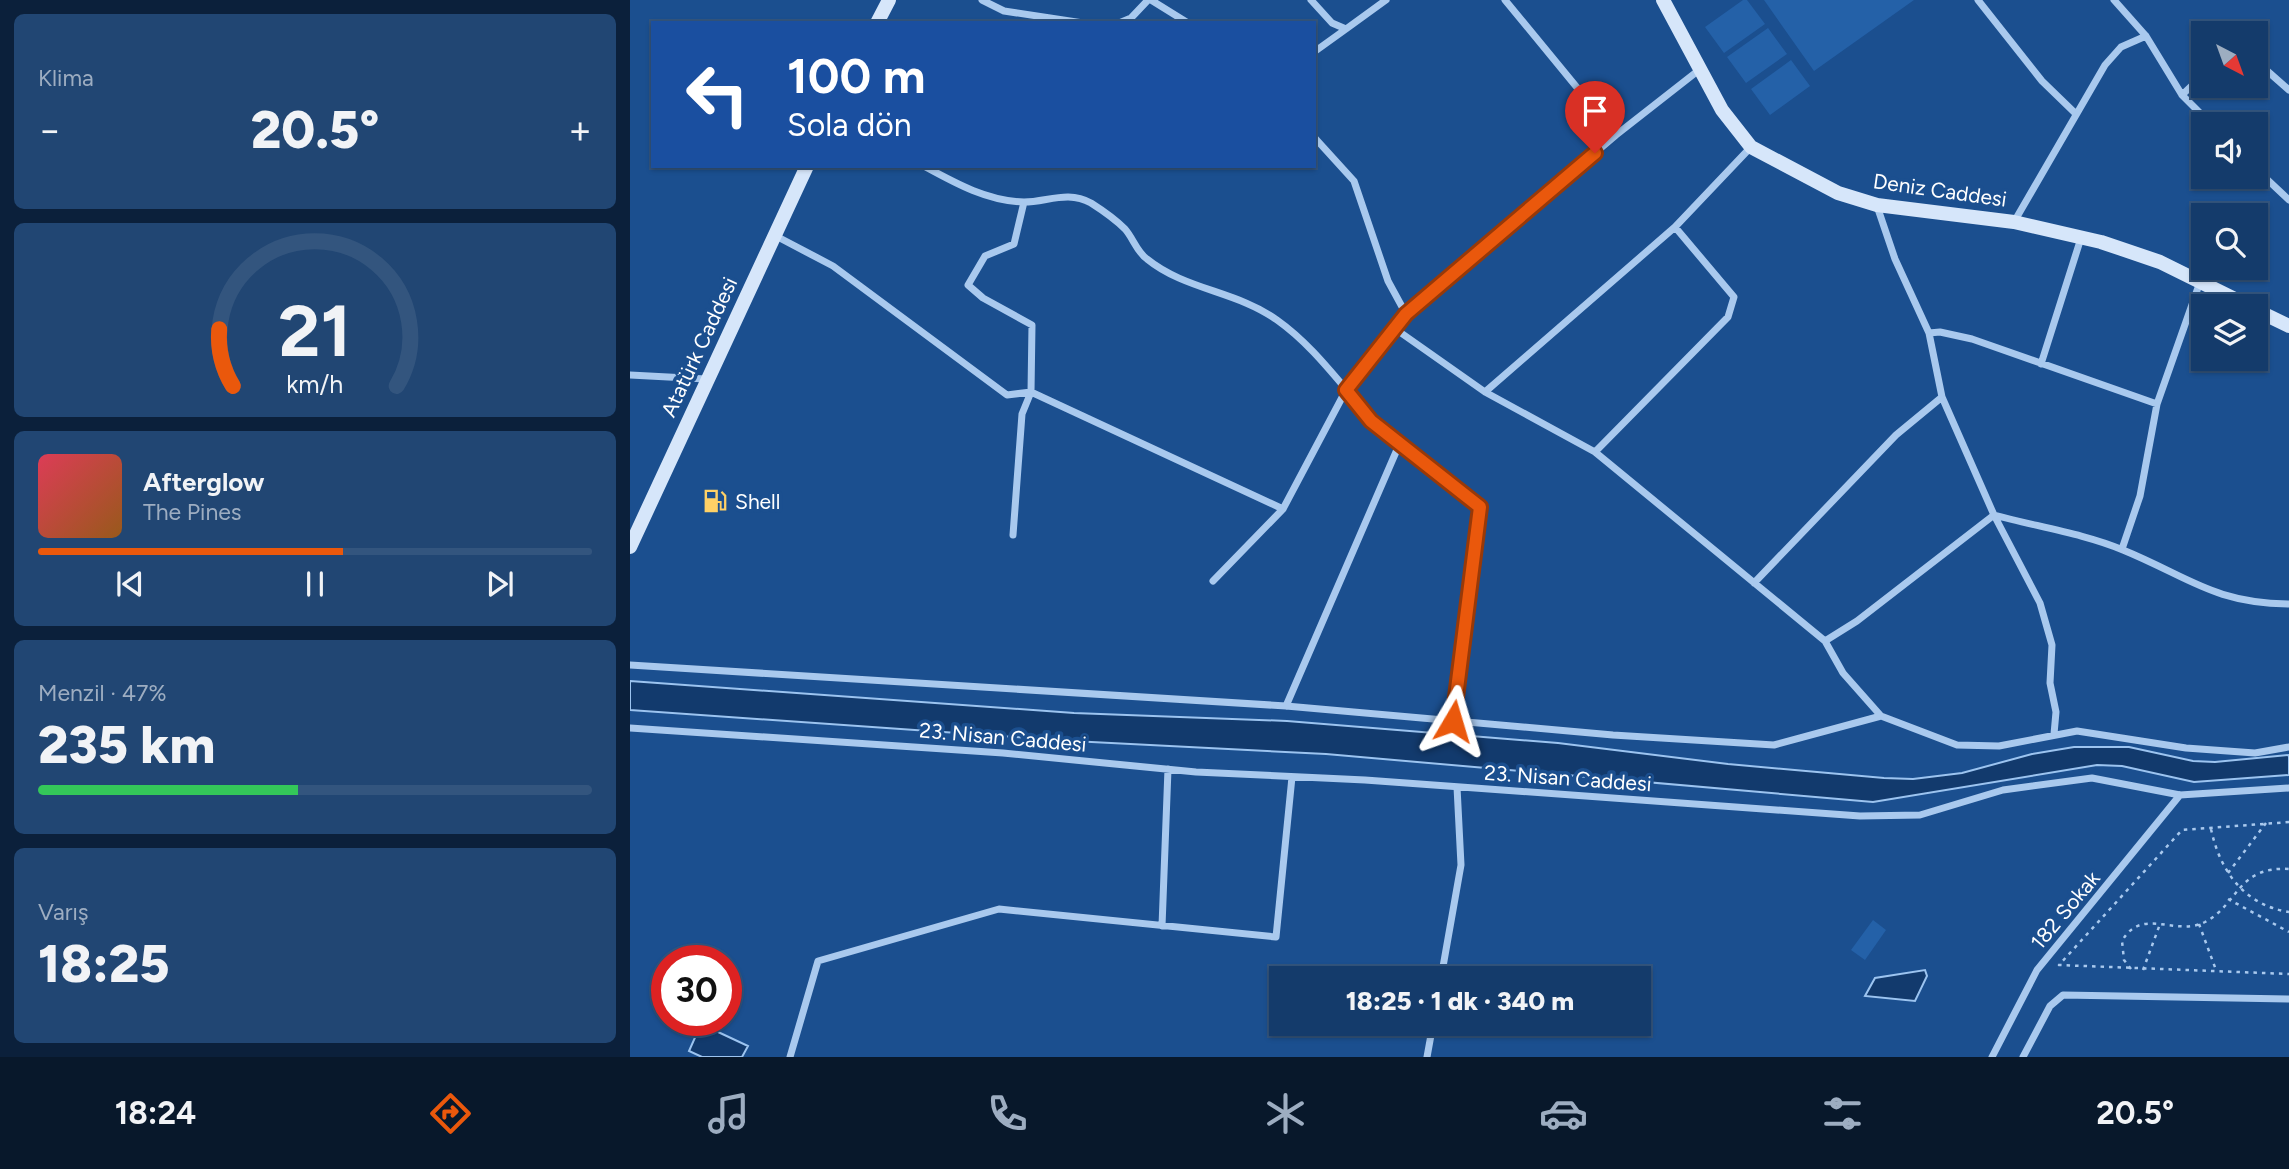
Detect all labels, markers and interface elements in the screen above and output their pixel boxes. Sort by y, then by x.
north arrow [2191,21,2268,98]
map controls [2191,21,2268,371]
text: 100 m [787,46,926,105]
icon: left [672,49,763,140]
text: Klima [38,64,94,92]
pin [1565,81,1625,153]
icon: arrive [1576,92,1614,130]
text: 20.5° [251,99,379,161]
text: Sola dön [787,106,912,144]
text: − [38,107,62,153]
text: + [568,107,592,153]
button: sound [2191,112,2268,189]
street label: Deniz Caddesi [1872,168,2008,212]
button: search [2191,203,2268,280]
street label: Atatürk Caddesi [656,273,742,421]
text: 21 [279,287,351,374]
button: layers [2191,294,2268,371]
text: km/h [286,369,344,399]
text: Afterglow [143,466,265,498]
fuel station icon: Shell [701,487,729,515]
place label: Shell [735,489,780,514]
text: The Pines [143,498,242,526]
icon: previous [111,565,149,603]
icon: pause [296,565,334,603]
icon: next [481,565,519,603]
text: Menzil · 47% [38,679,166,707]
position arrow [1416,684,1490,758]
text: 235 km [38,714,215,776]
street label: 23. Nisan Caddesi [918,717,1088,757]
street label: 23. Nisan Caddesi [1483,760,1653,796]
street label: 182 Sokak [2025,865,2105,954]
text: Varış [38,898,89,926]
text: 18:25 [38,933,170,995]
speed limit sign: 30 [651,945,742,1036]
text: 18:25 · 1 dk · 340 m [1346,985,1574,1017]
icon: directions [426,1089,475,1138]
icon: music [704,1089,753,1138]
icon: phone [983,1089,1032,1138]
icon: climate [1261,1089,1310,1138]
icon: car [1539,1089,1588,1138]
icon: filters [1818,1089,1867,1138]
text: 18:24 [115,1094,196,1132]
text: 20.5° [2096,1094,2174,1132]

